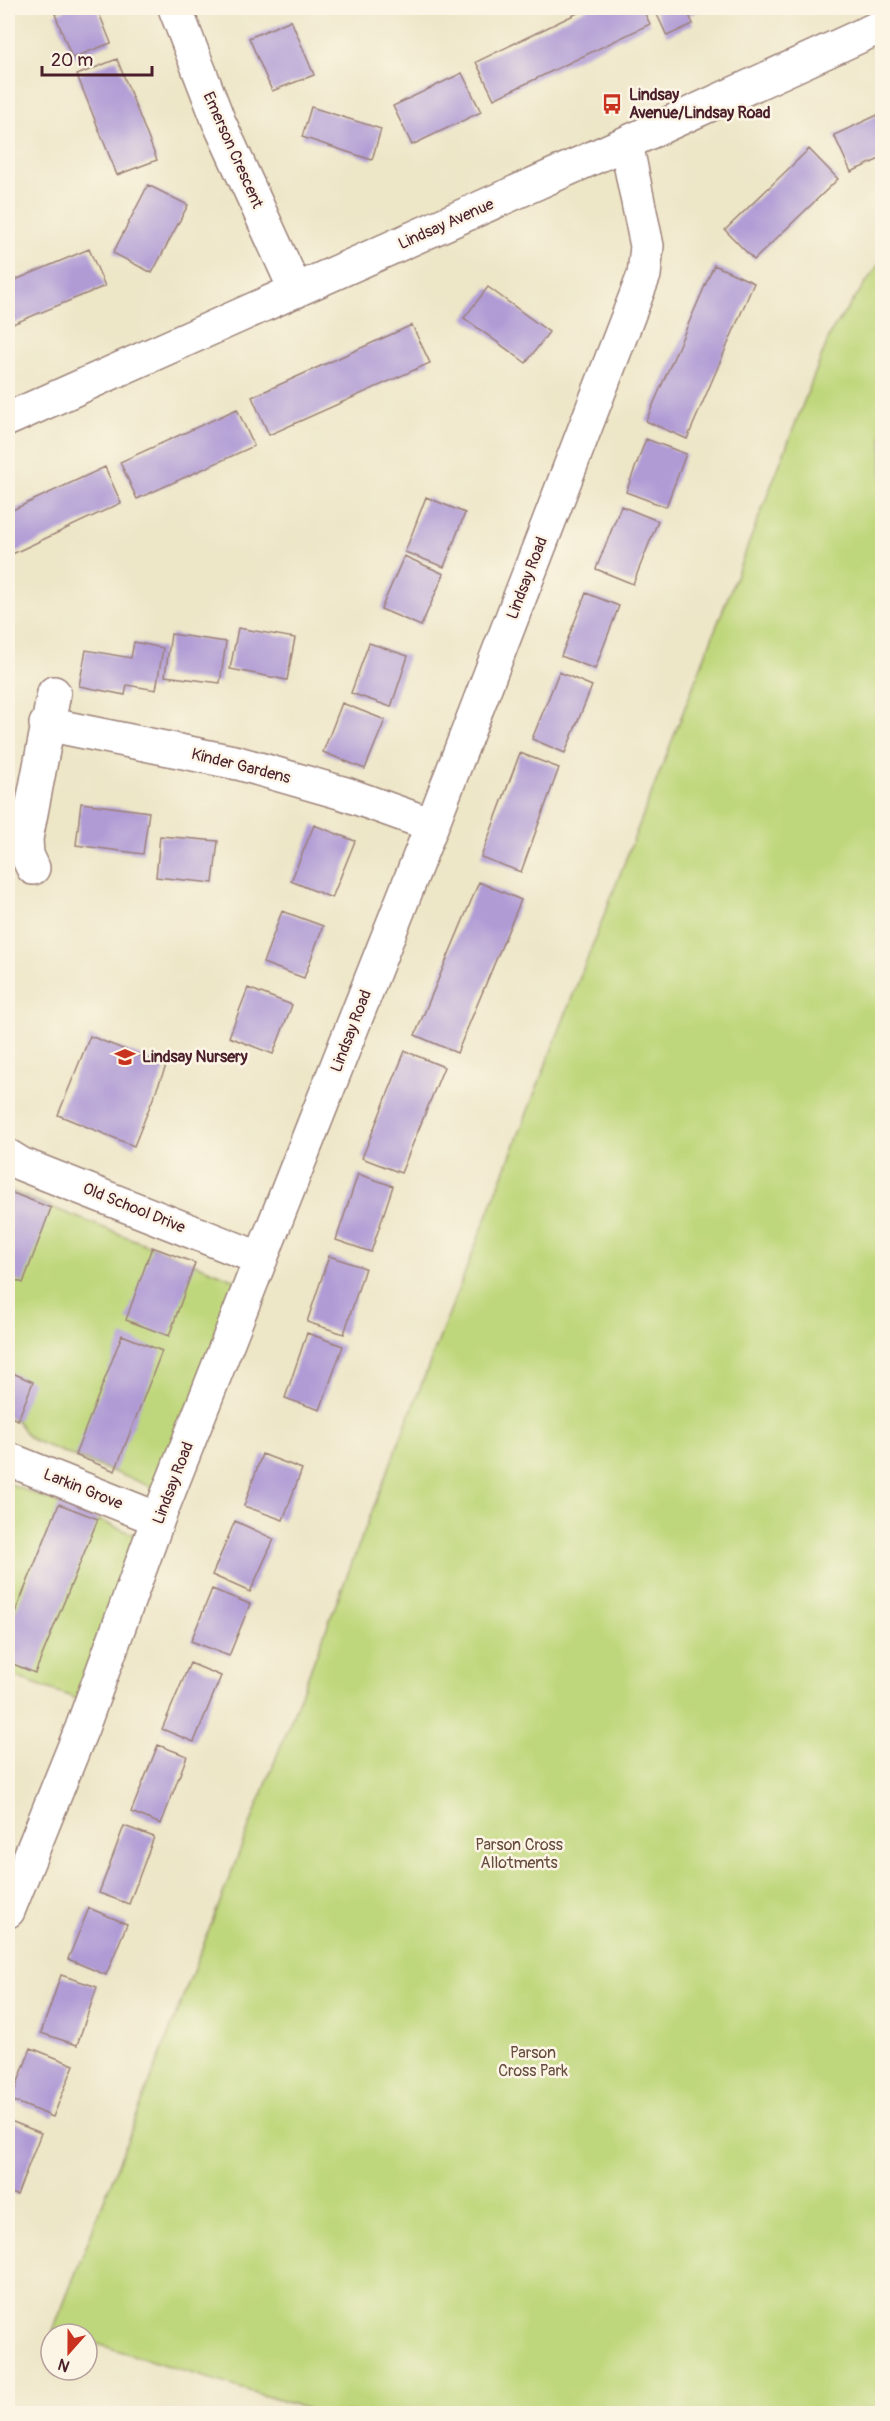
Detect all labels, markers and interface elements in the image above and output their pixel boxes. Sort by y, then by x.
scale bar [42,39,152,77]
text: 20 m [51,49,93,72]
place label: Lindsay Avenue/Lindsay Road [629,85,771,123]
street label: Emerson Crescent [198,89,268,212]
bus stop icon: Lindsay Avenue/Lindsay Road [600,92,624,116]
street label: Lindsay Avenue [395,194,497,254]
street label: Lindsay Road [502,534,552,622]
street label: Kinder Gardens [189,744,293,788]
street label: Lindsay Road [326,987,376,1075]
school or university icon: Lindsay Nursery [113,1045,137,1069]
place label: Lindsay Nursery [142,1047,248,1067]
street label: Old School Drive [80,1178,188,1238]
street label: Lindsay Road [148,1439,198,1527]
street label: Larkin Grove [40,1464,126,1514]
park label: Parson Cross Allotments [475,1835,563,1873]
park label: Parson Cross Park [498,2043,568,2081]
north arrow [39,2322,99,2382]
text: N [55,2354,73,2376]

